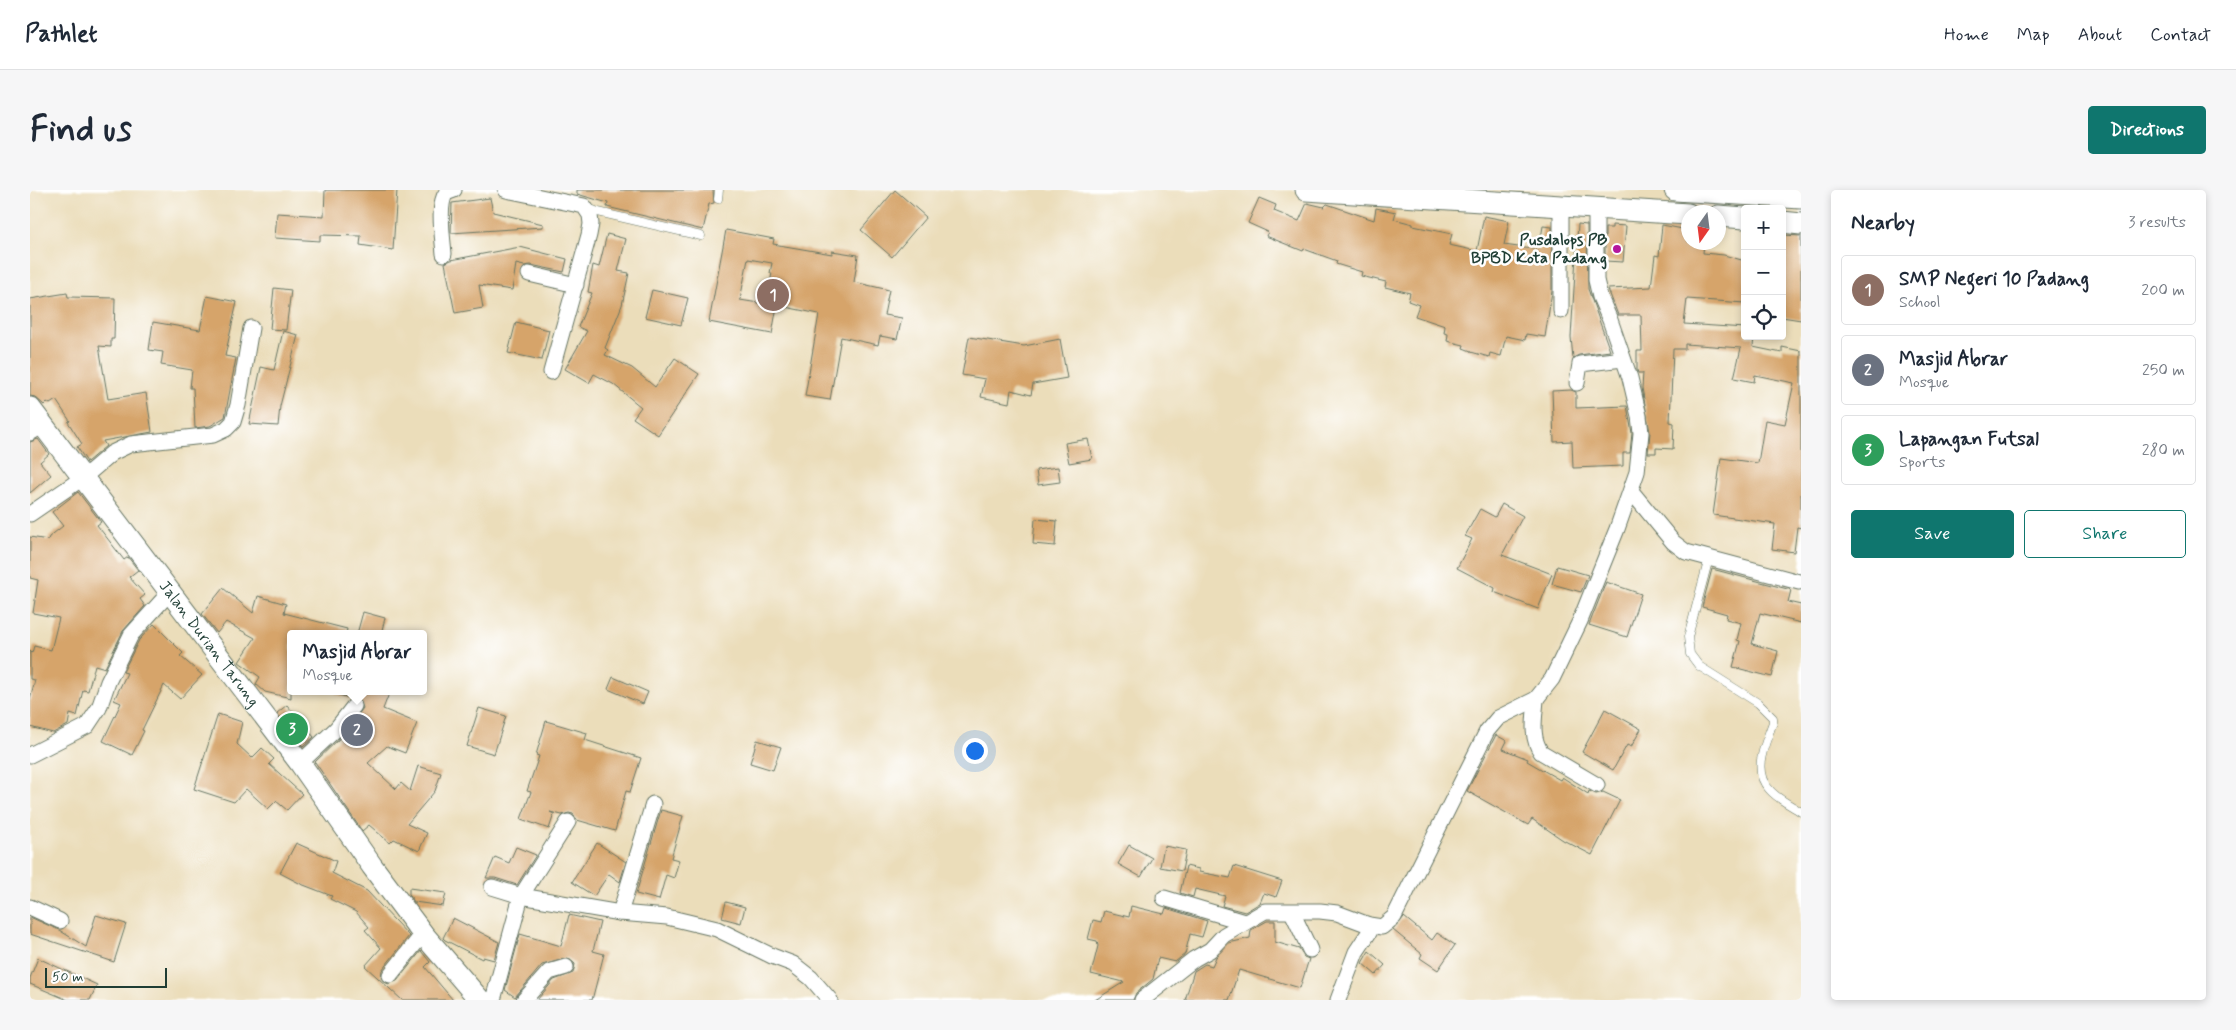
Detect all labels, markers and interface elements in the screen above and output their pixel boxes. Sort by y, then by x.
text: Pathlet [25,19,97,50]
text: Home [1944,23,1989,47]
text: Map [2017,23,2050,47]
text: About [2078,23,2122,47]
text: Contact [2150,23,2211,47]
button: Directions [2088,106,2206,154]
text: Find us [30,107,132,153]
north arrow [1681,205,1726,250]
map controls [1741,205,1786,340]
button: + [1741,205,1786,250]
text: Nearby [1851,209,1915,237]
text: 3 results [2128,212,2186,233]
place label: Pusdalops PB BPBD Kota Padang [1471,230,1607,270]
marker: Pusdalops PB BPBD Kota Padang [1611,243,1623,255]
button: − [1741,250,1786,295]
text: SMP Negeri 10 Padang [1899,267,2089,292]
pin: 1 [757,276,789,314]
text: 1 [1864,280,1872,301]
text: 200 m [2141,280,2185,301]
text: School [1899,292,1940,313]
button: locate [1741,295,1786,340]
text: Masjid Abrar [1899,347,2008,372]
text: 2 [1864,360,1872,381]
text: 250 m [2142,360,2185,381]
text: Mosque [1899,372,1949,393]
text: Lapangan Futsal [1899,427,2039,452]
text: 3 [1864,440,1872,461]
text: 280 m [2142,440,2185,461]
text: Sports [1899,452,1945,473]
button: Save [1851,510,2014,558]
button: Share [2024,510,2186,558]
street label: Jalan Durian Tarung [154,576,264,711]
popup [287,630,427,695]
text: Masjid Abrar [303,640,411,665]
text: Mosque [303,665,353,686]
pin: 3 [276,710,308,748]
pin: 2 [341,711,373,749]
your location [962,738,988,764]
scale bar [45,965,168,988]
text: 50 m [52,968,83,986]

